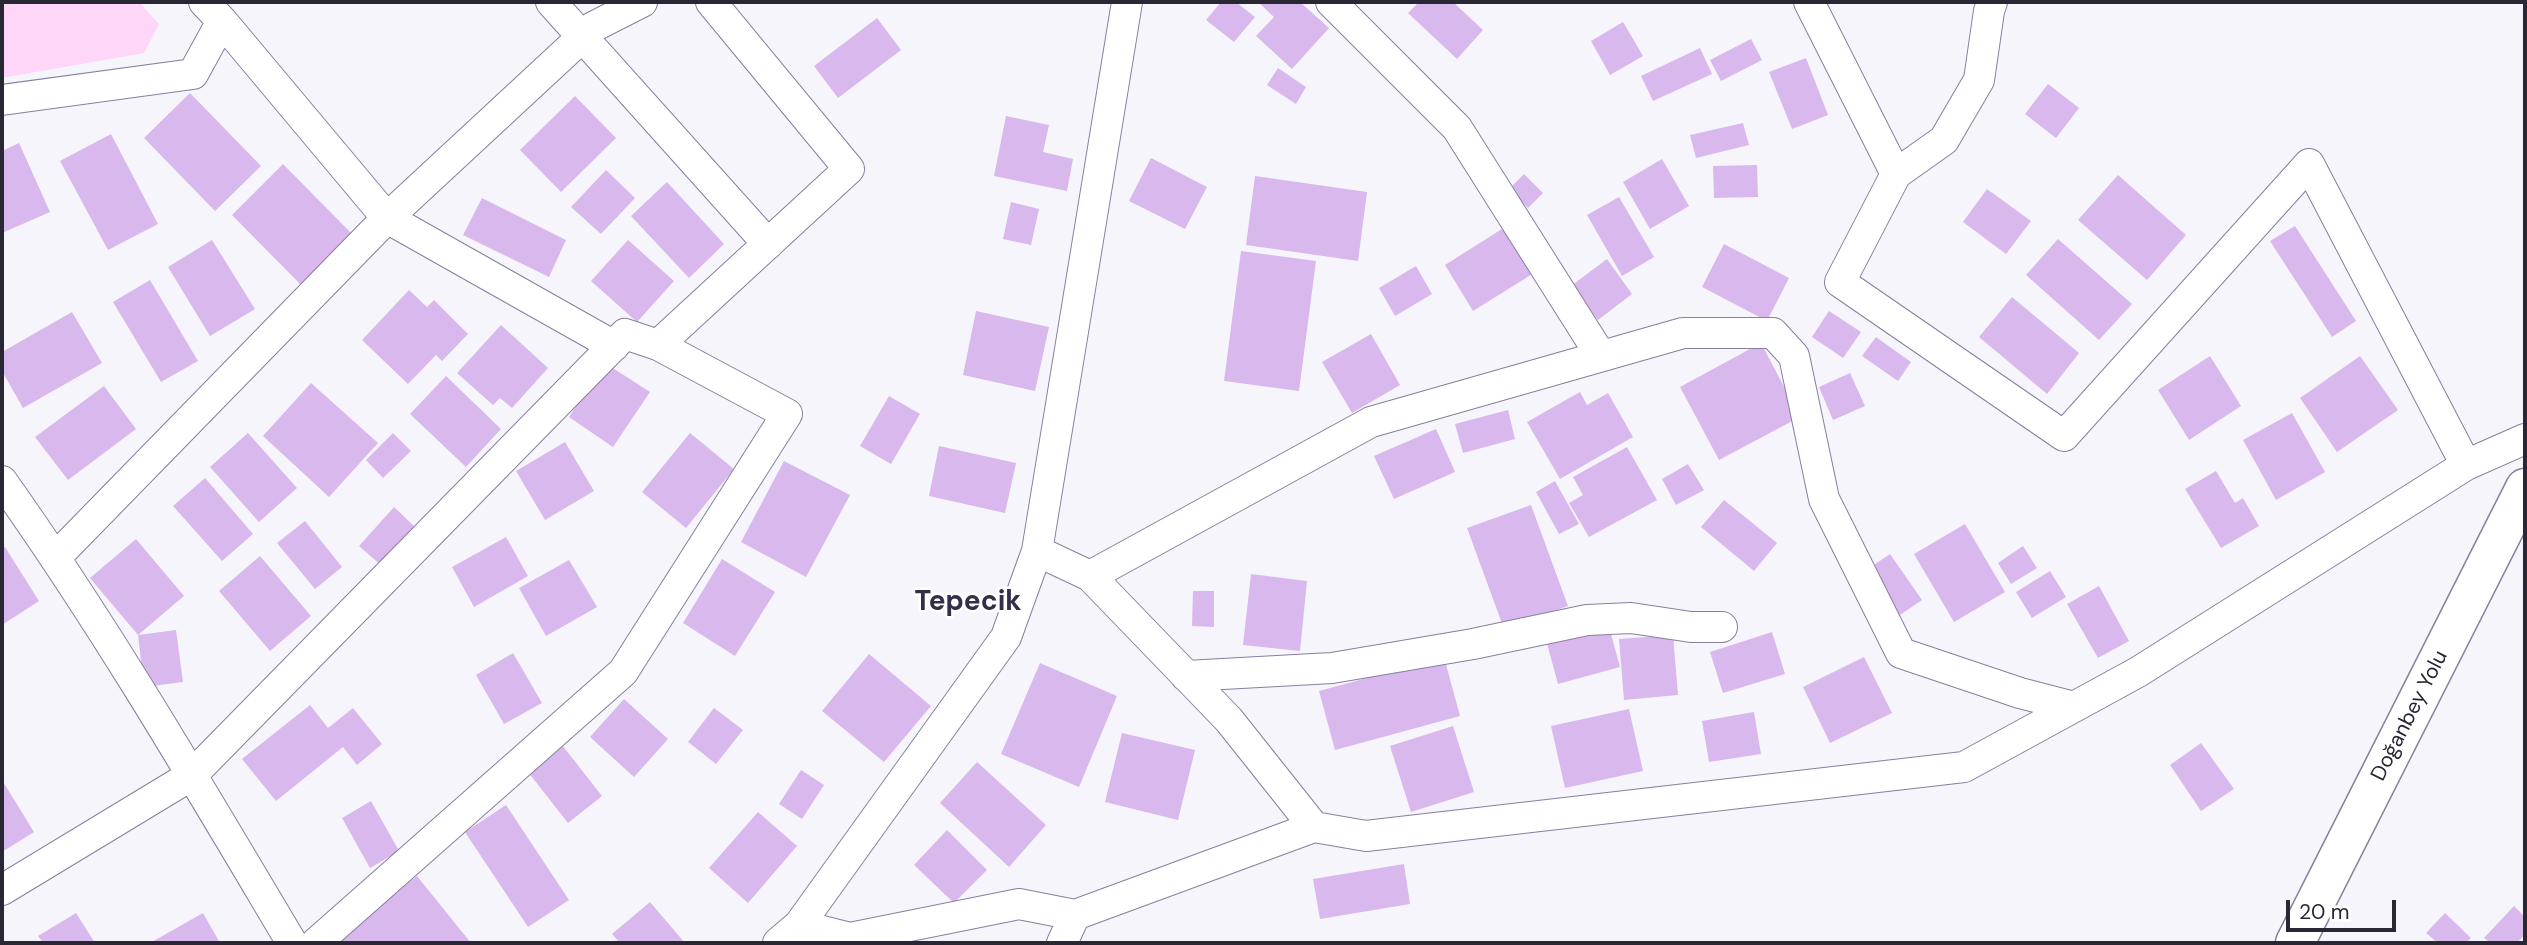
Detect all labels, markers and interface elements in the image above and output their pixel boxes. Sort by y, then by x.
district label: Tepecik [914,586,1022,620]
street label: Doğanbey Yolu [2366,647,2454,785]
scale bar [2289,886,2399,930]
text: 20 m [2299,898,2350,926]

